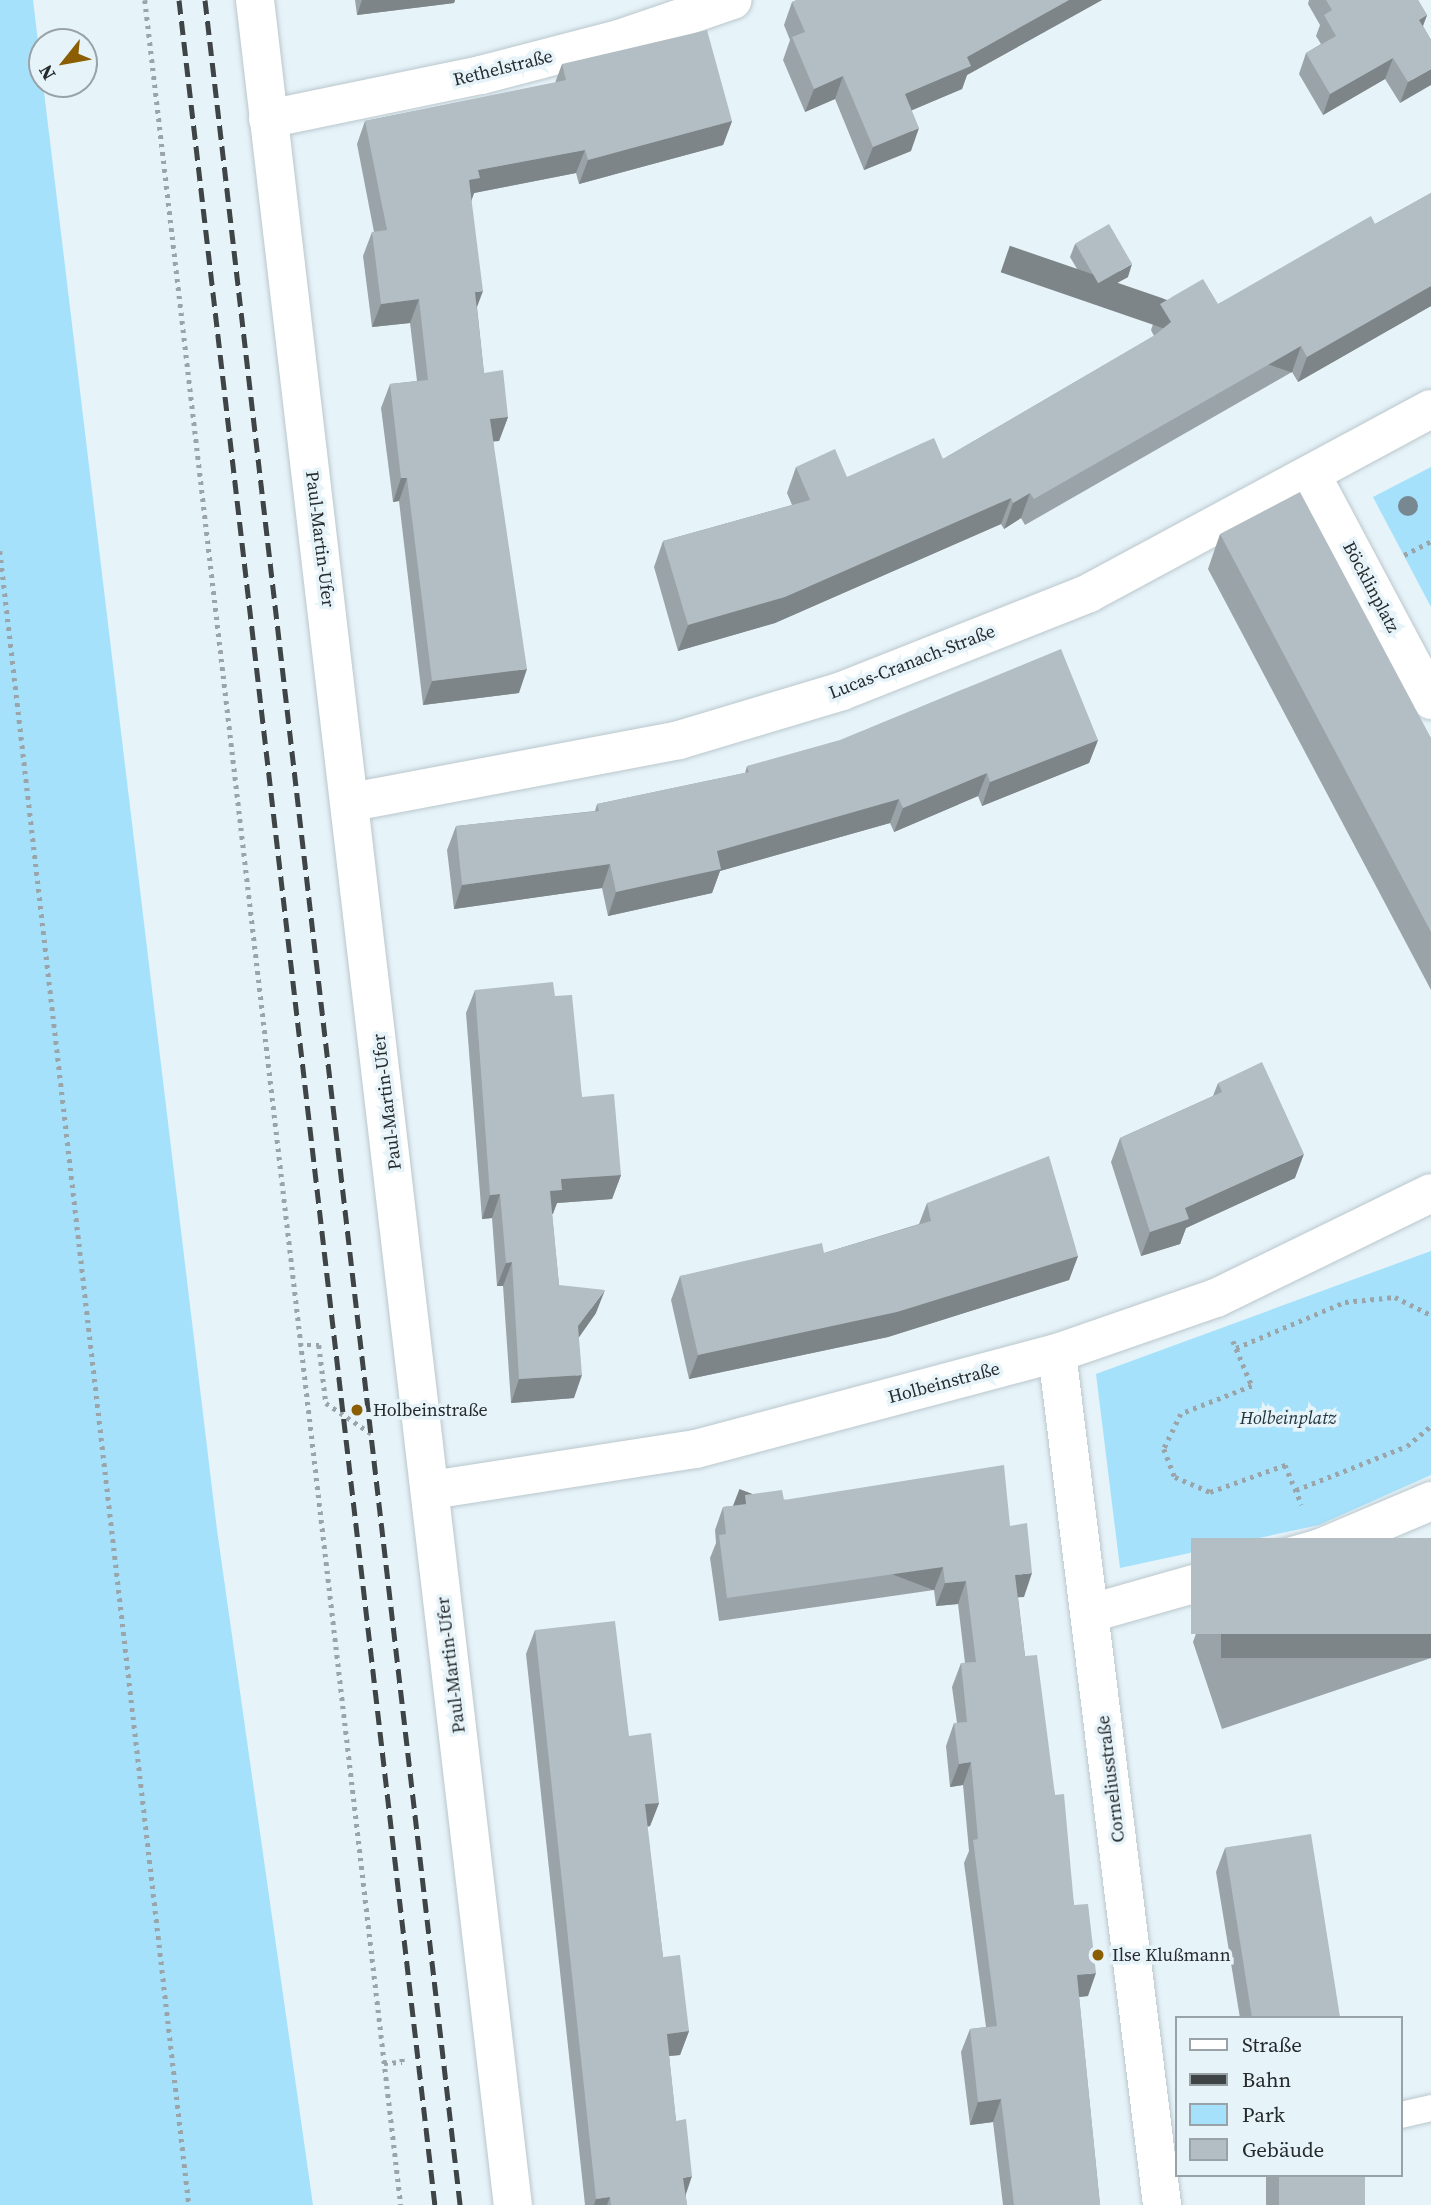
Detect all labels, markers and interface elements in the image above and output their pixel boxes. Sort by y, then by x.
north arrow [28,28,98,98]
street label: Rethelstraße [451,45,555,91]
text: N [32,60,61,85]
street label: Paul-Martin-Ufer [301,470,339,608]
street label: Böcklinplatz [1338,538,1404,636]
street label: Lucas-Cranach-Straße [826,620,998,704]
street label: Paul-Martin-Ufer [368,1033,406,1171]
street label: Holbeinstraße [886,1358,1002,1408]
place label: Holbeinstraße [373,1399,488,1421]
marker: Holbeinstraße [347,1400,367,1420]
park label: Holbeinplatz [1240,1407,1336,1429]
street label: Paul-Martin-Ufer [432,1596,470,1734]
street label: Corneliusstraße [1092,1714,1130,1844]
place label: Ilse Klußmann [1112,1944,1231,1966]
marker: Ilse Klußmann [1090,1947,1106,1963]
legend [1176,2016,1403,2177]
text: Straße [1242,2030,1302,2059]
text: Bahn [1242,2065,1291,2094]
text: Park [1242,2100,1285,2129]
text: Gebäude [1242,2135,1324,2164]

